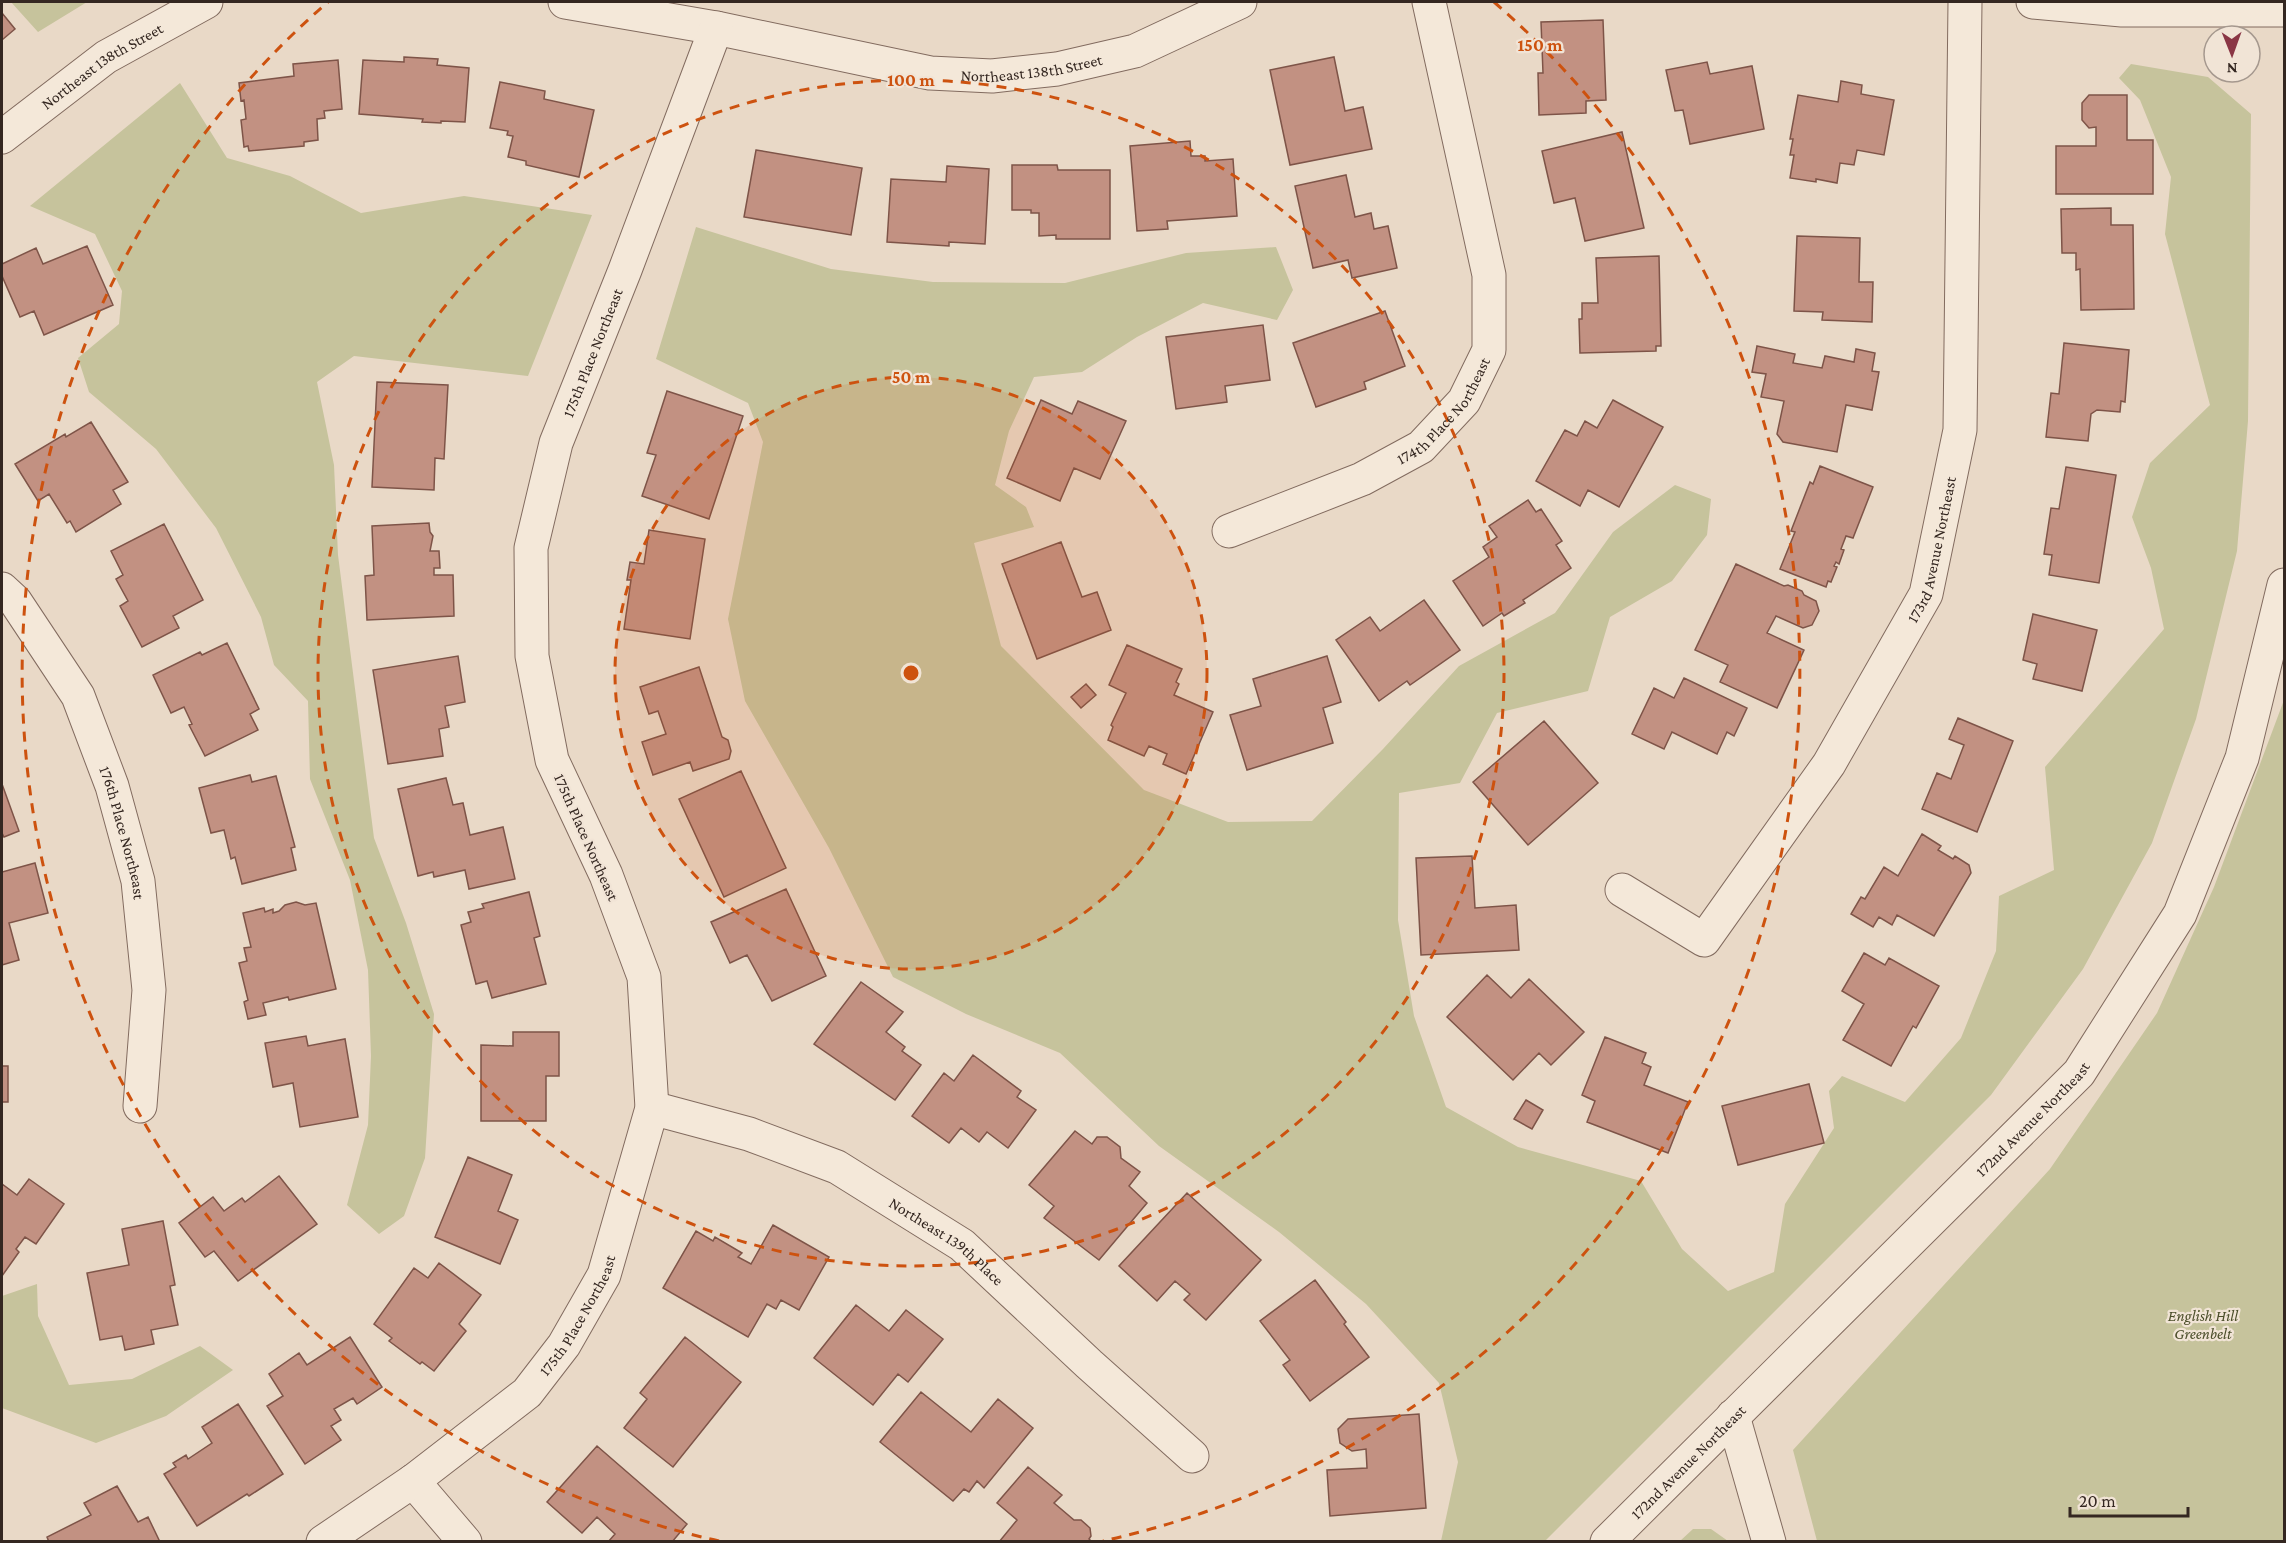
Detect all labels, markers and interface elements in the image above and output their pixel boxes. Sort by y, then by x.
street label: Northeast 138th Street [38,19,166,113]
north arrow [2202,24,2262,84]
text: 150 m [1517,35,1563,55]
street label: Northeast 138th Street [960,51,1105,85]
text: N [2227,60,2238,77]
text: 100 m [887,70,935,90]
street label: 175th Place Northeast [559,285,626,420]
street label: 174th Place Northeast [1394,354,1493,468]
text: 50 m [892,367,931,387]
street label: 173rd Avenue Northeast [1904,474,1959,625]
centre of rings [901,663,921,683]
street label: 176th Place Northeast [96,764,148,901]
street label: 175th Place Northeast [551,771,622,904]
street label: 172nd Avenue Northeast [1972,1058,2093,1180]
street label: Northeast 139th Place [886,1194,1007,1289]
street label: 175th Place Northeast [536,1252,619,1379]
park label: English Hill Greenbelt [2168,1307,2239,1342]
street label: 172nd Avenue Northeast [1627,1401,1749,1522]
scale bar [2070,1480,2188,1518]
text: 20 m [2079,1491,2116,1511]

